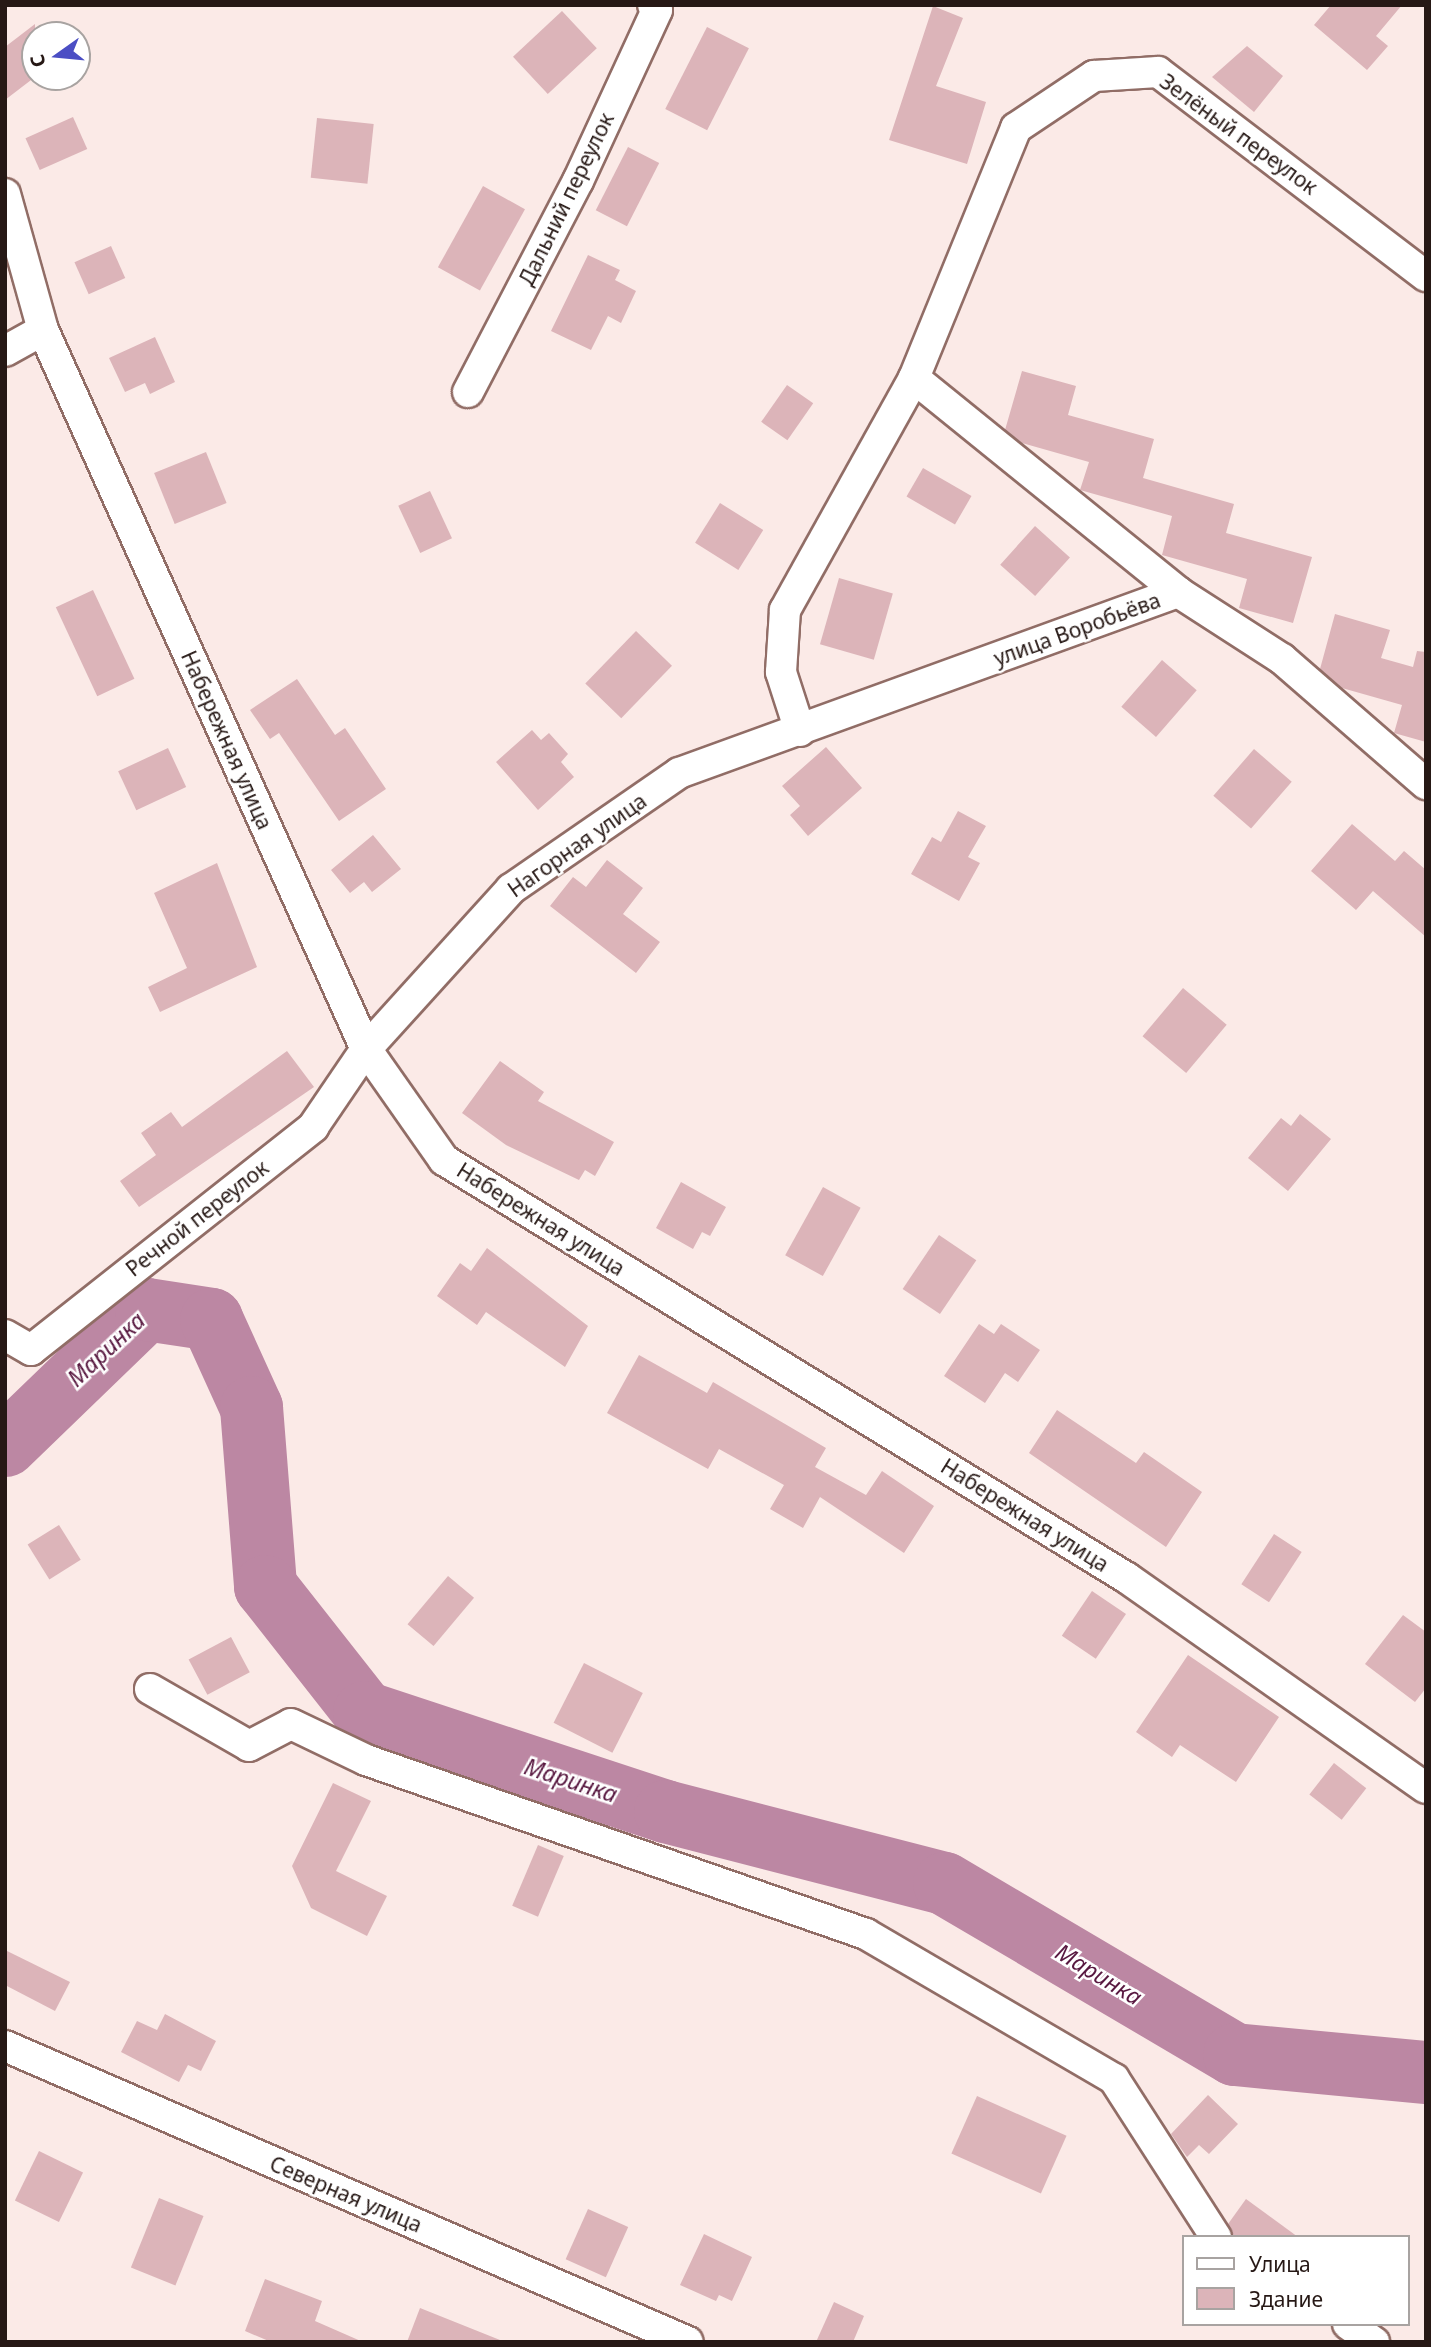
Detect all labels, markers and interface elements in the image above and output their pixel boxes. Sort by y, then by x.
north arrow [21,21,91,91]
text: С [24,52,52,70]
street label: Зелёный переулок [1155,68,1323,200]
street label: Дальний переулок [513,109,619,289]
street label: улица Воробьёва [990,587,1164,671]
street label: Набережная улица [176,647,278,833]
street label: Нагорная улица [503,788,651,902]
street label: Речной переулок [121,1155,273,1281]
street label: Набережная улица [453,1157,629,1281]
water label: Маринка [62,1306,150,1392]
street label: Набережная улица [937,1453,1113,1577]
water label: Маринка [521,1752,621,1808]
water label: Маринка [1051,1937,1147,2011]
street label: Северная улица [266,2151,426,2237]
legend [1182,2235,1410,2326]
text: Улица [1249,2250,1311,2278]
text: Здание [1249,2285,1323,2313]

